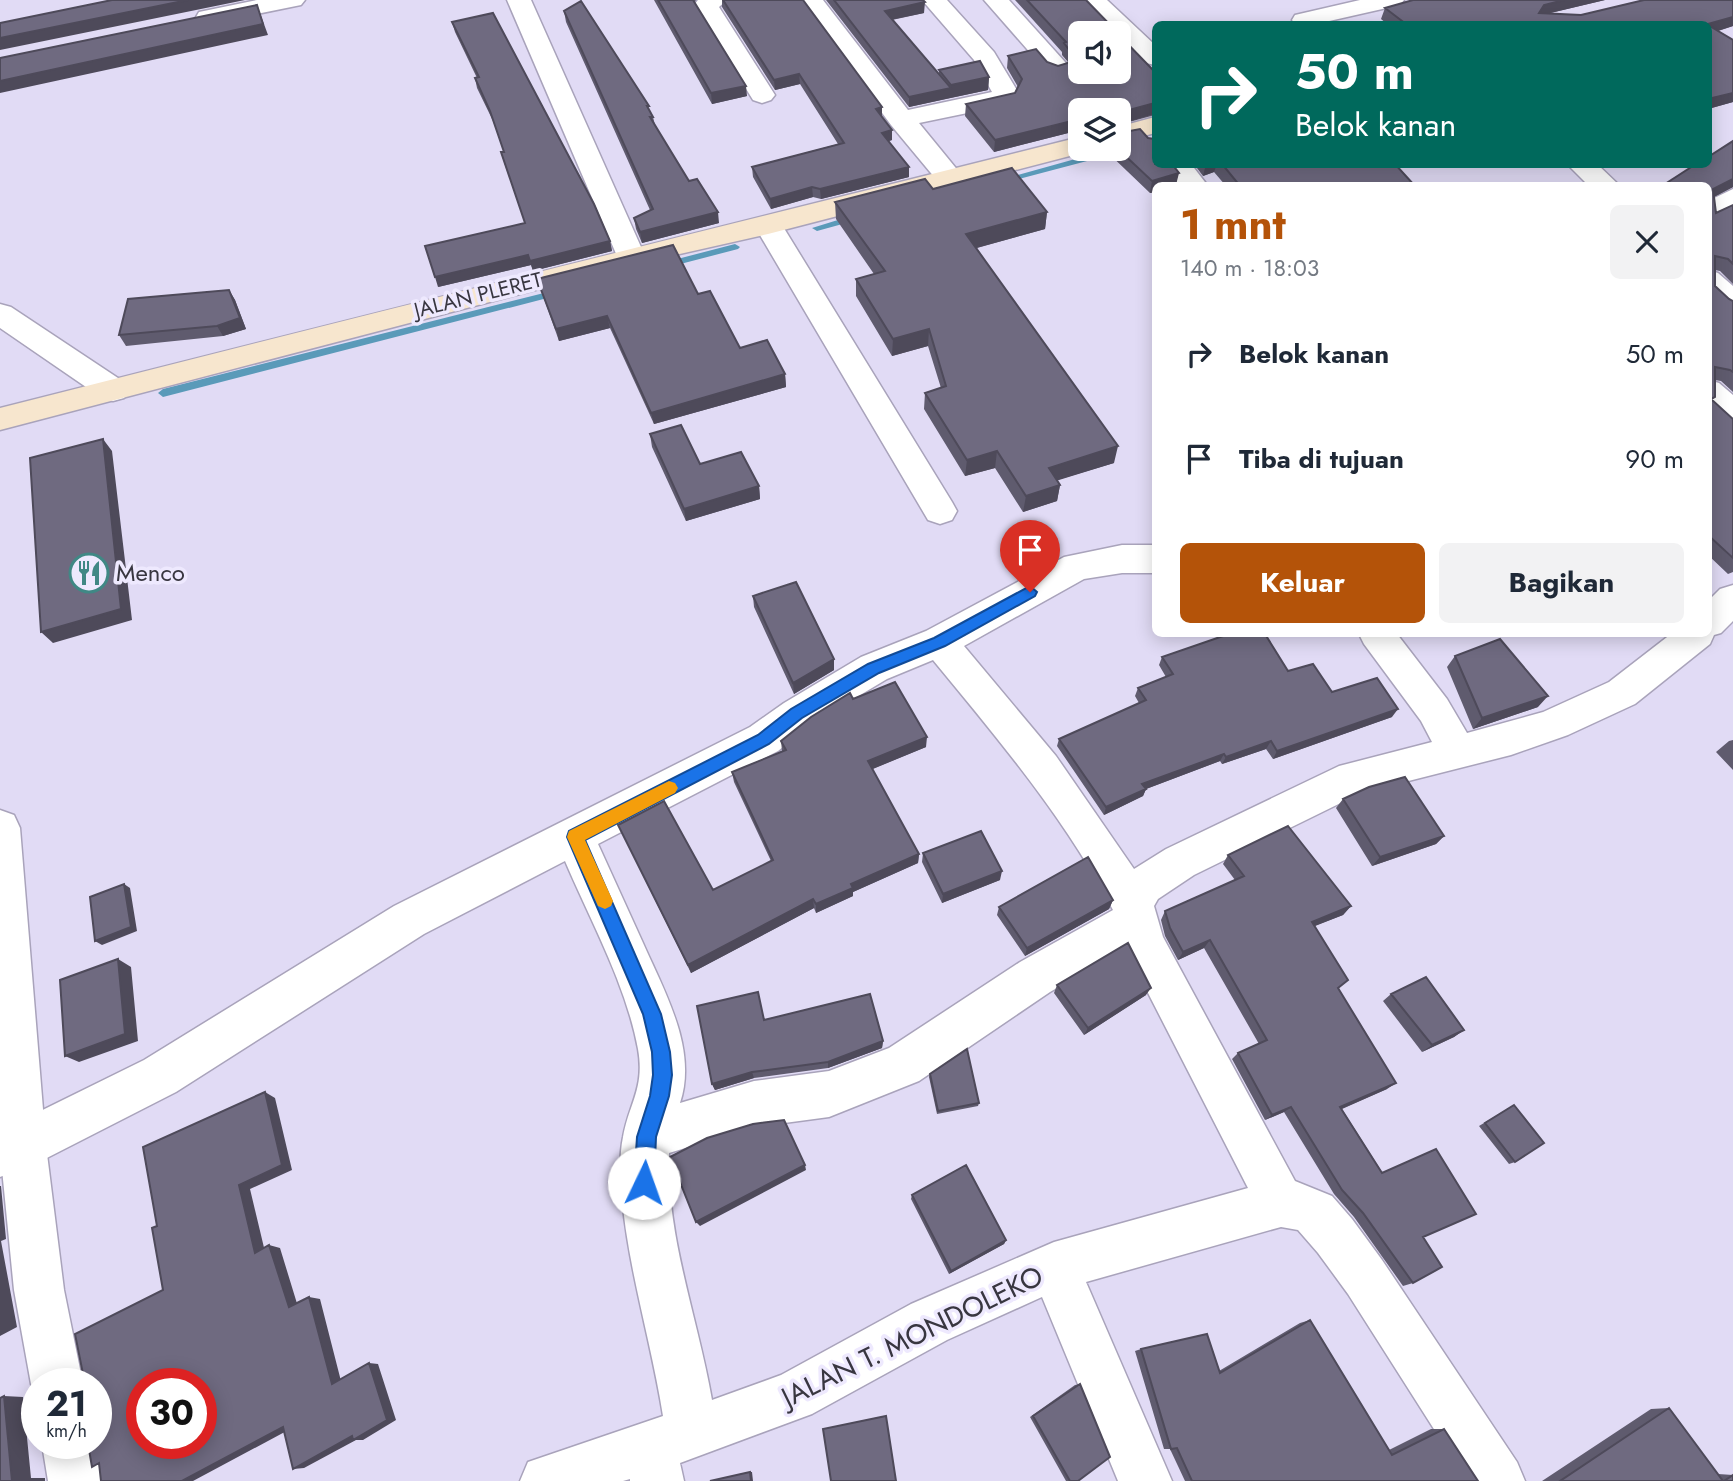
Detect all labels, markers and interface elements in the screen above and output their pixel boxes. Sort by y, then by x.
map controls [1068,21,1131,161]
button: sound [1068,21,1131,84]
text: 50 m [1295,37,1414,107]
icon: right [1180,49,1271,140]
button: layers [1068,98,1131,161]
text: Belok kanan [1295,102,1456,148]
text: 1 mnt [1180,194,1286,255]
button: close [1610,205,1684,279]
text: 140 m · 18:03 [1180,251,1319,285]
street label: JALAN PLERET [408,265,545,326]
icon: right [1180,335,1218,373]
text: Belok kanan [1239,335,1389,373]
text: 50 m [1626,335,1684,373]
icon: arrive [1180,440,1218,478]
text: Tiba di tujuan [1239,440,1404,478]
text: 90 m [1625,440,1684,478]
pin [1000,520,1060,592]
icon: arrive [1011,531,1049,569]
button: Keluar [1180,543,1425,623]
button: Bagikan [1439,543,1684,623]
restaurant icon: Menco [68,552,110,594]
place label: Menco [116,555,185,590]
position arrow [607,1146,681,1220]
street label: JALAN T. MONDOLEKO [771,1255,1050,1419]
speed limit sign: 30 [126,1368,217,1459]
text: 21 [46,1379,87,1429]
text: km/h [46,1418,87,1444]

